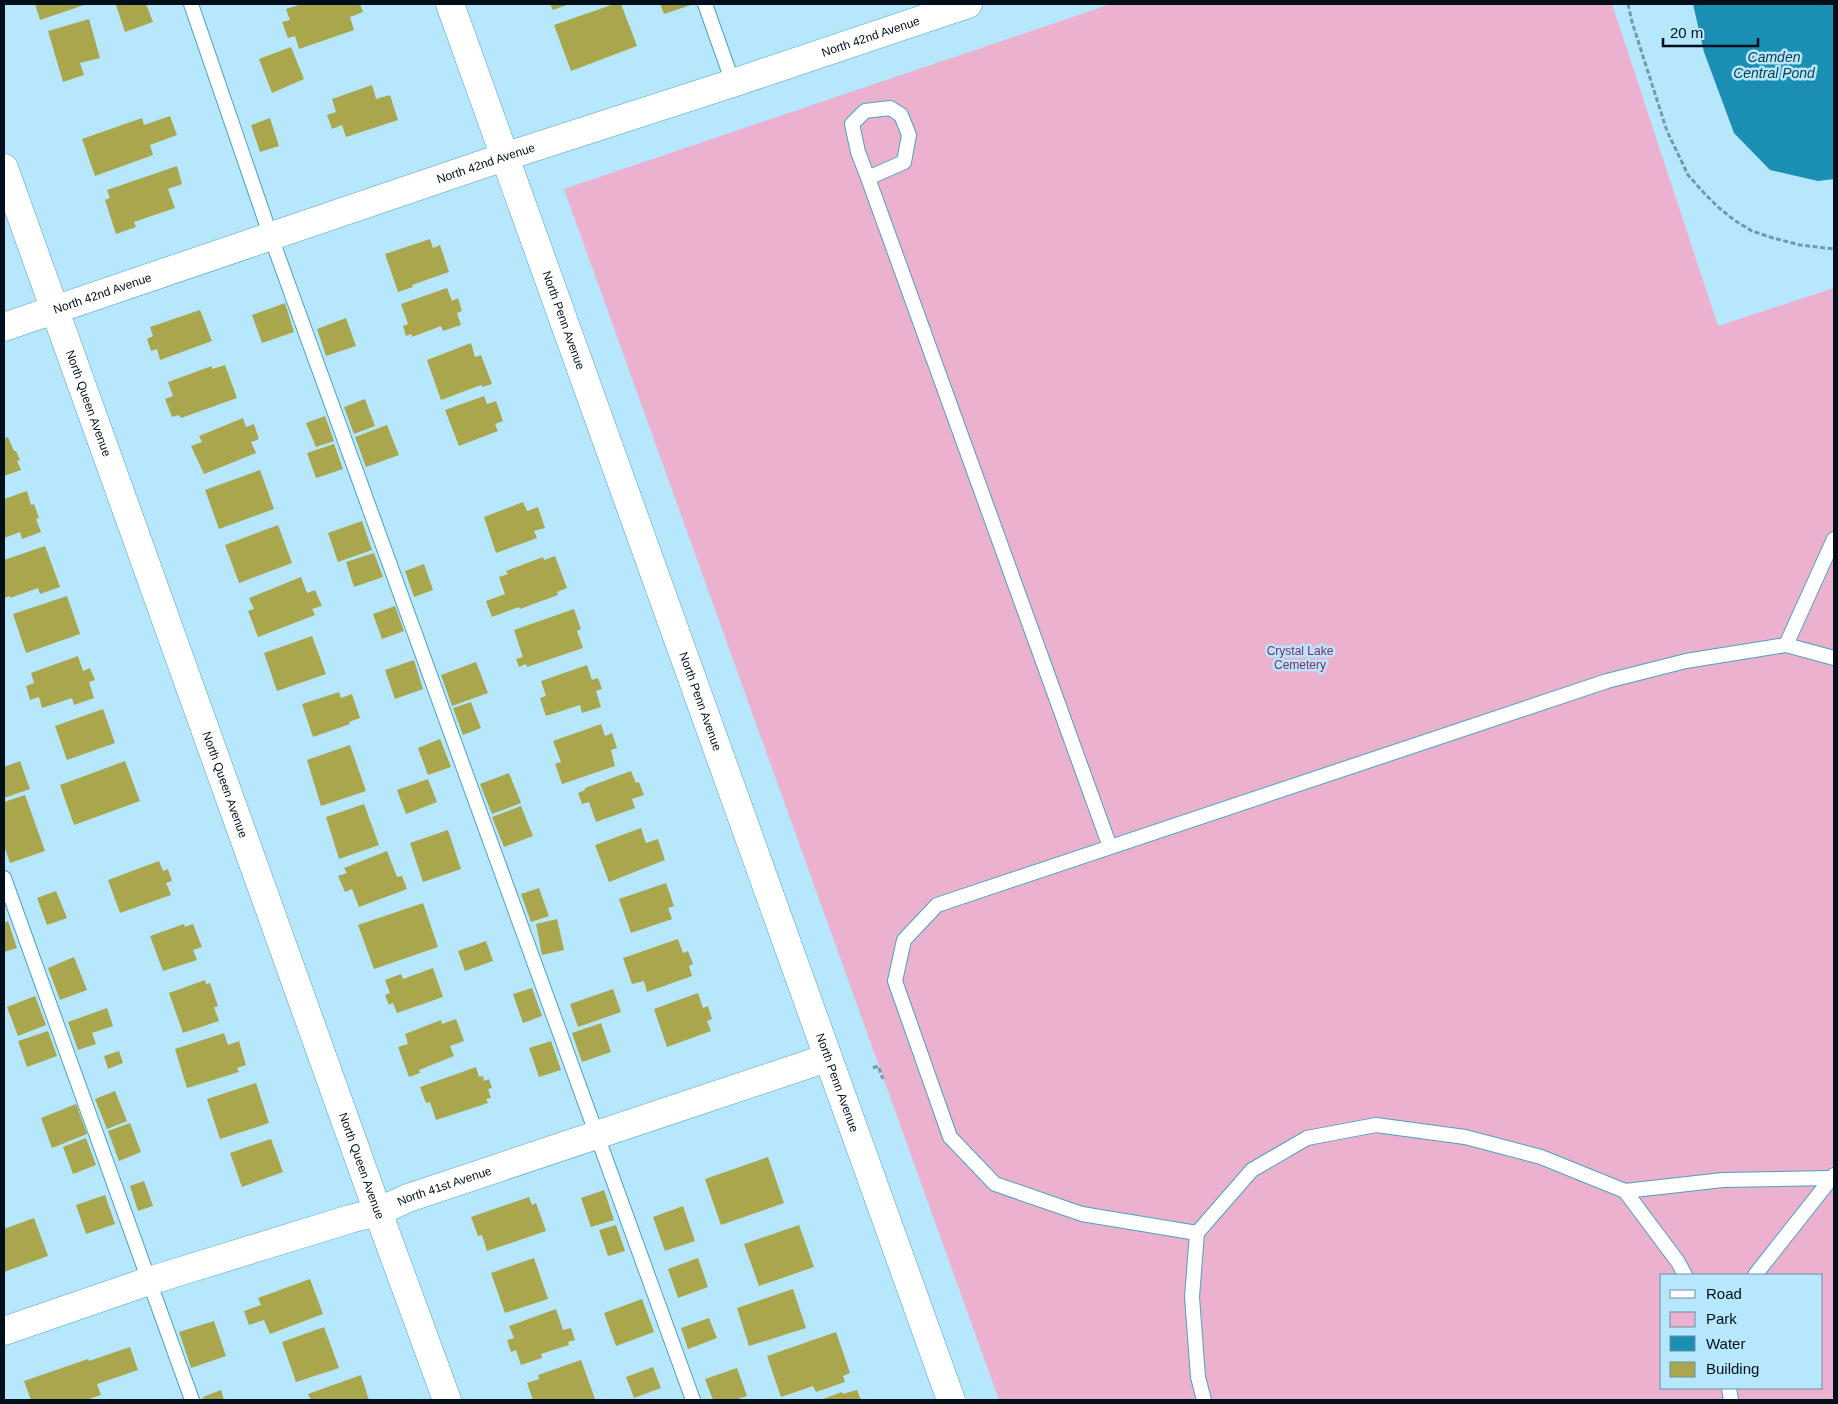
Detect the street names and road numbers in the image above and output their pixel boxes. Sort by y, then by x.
street label: North 42nd Avenue [820,14,922,60]
street label: North 42nd Avenue [435,140,537,186]
street label: North Penn Avenue [539,269,588,372]
street label: North 42nd Avenue [52,270,154,317]
street label: North Queen Avenue [63,348,114,459]
street label: North Penn Avenue [676,650,725,753]
street label: North Queen Avenue [199,730,250,840]
street label: North Penn Avenue [813,1031,861,1134]
street label: North Queen Avenue [336,1111,387,1221]
street label: North 41st Avenue [395,1163,494,1209]

